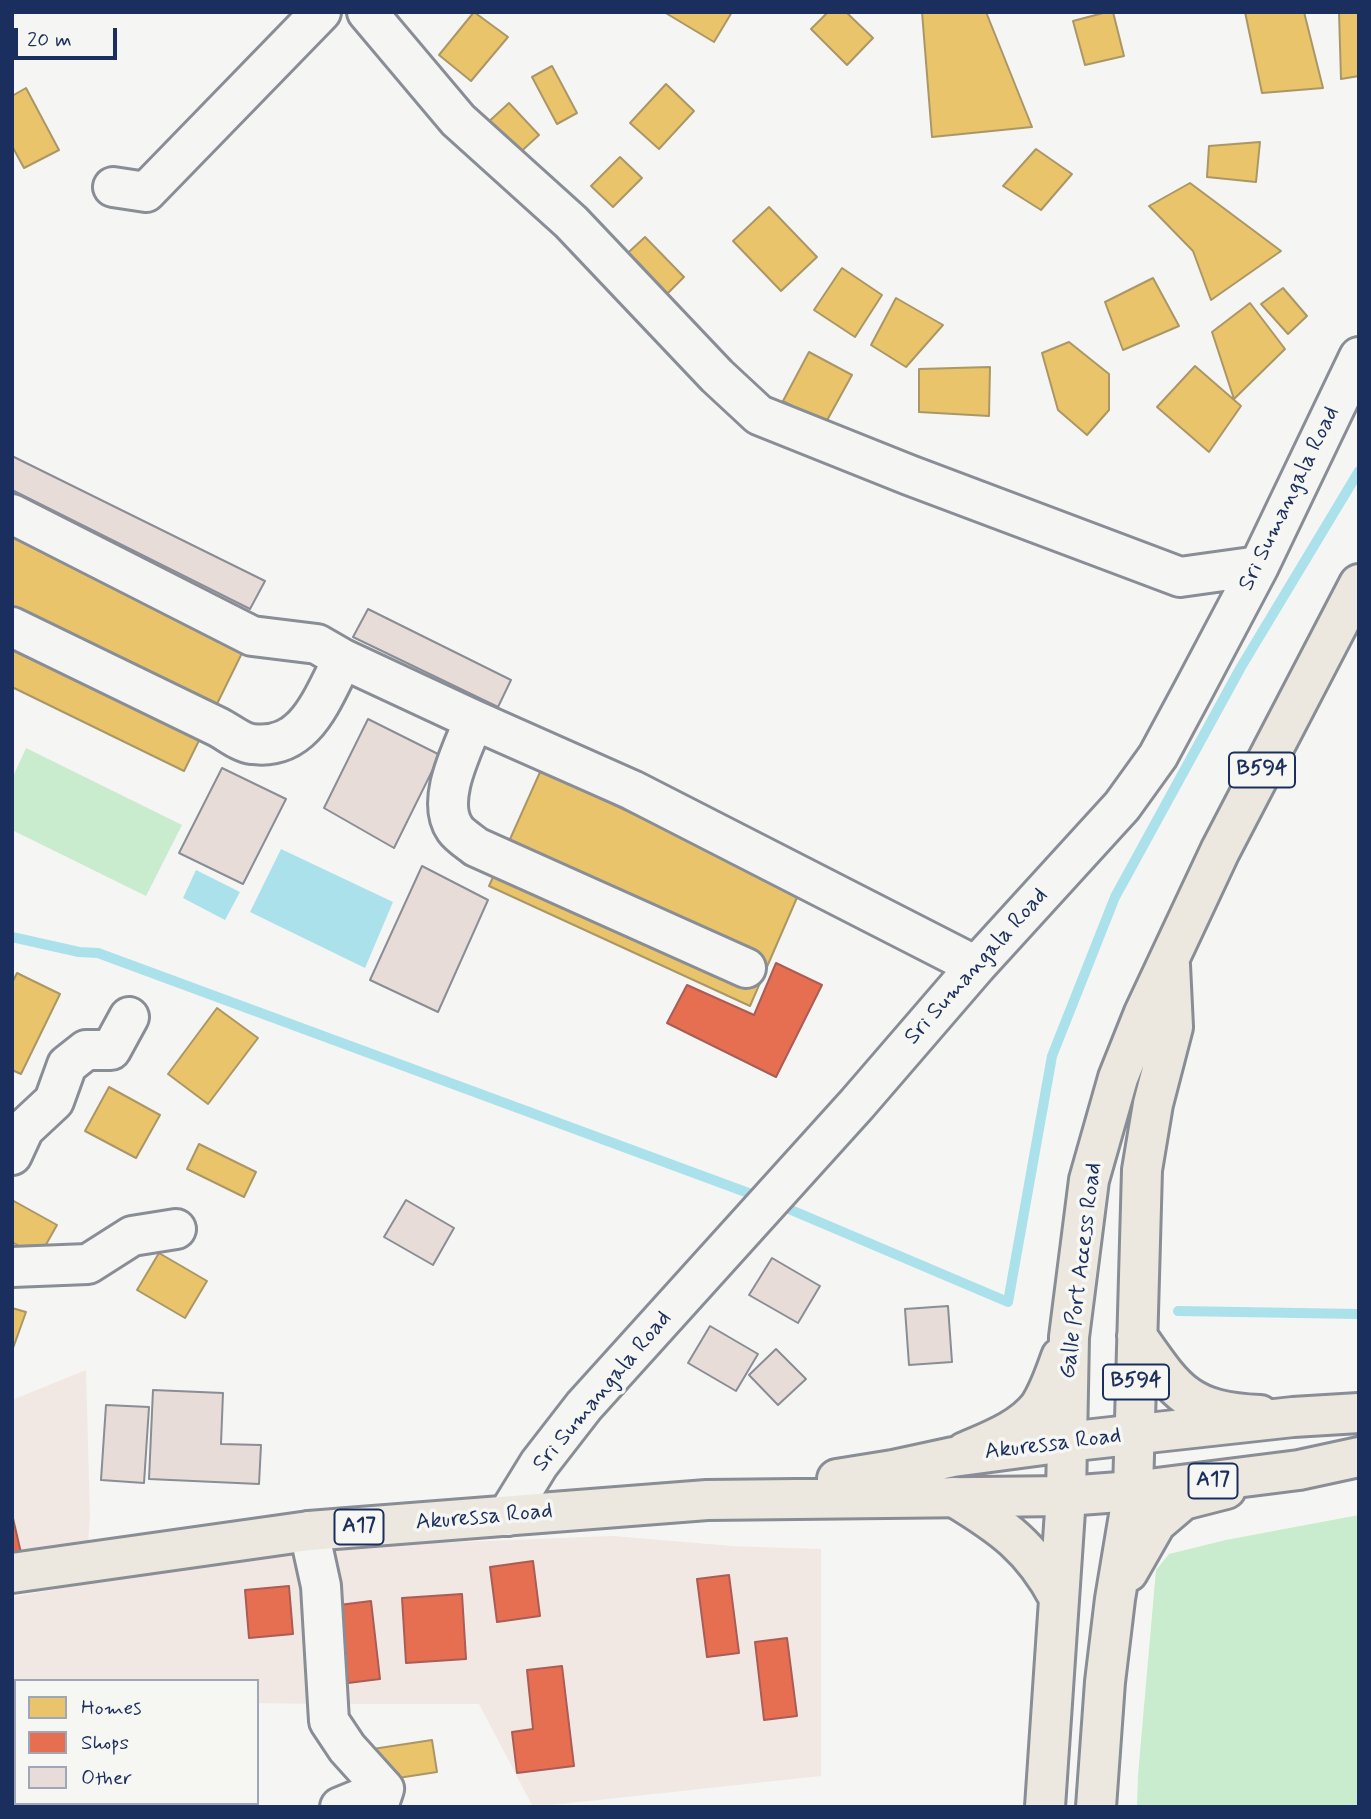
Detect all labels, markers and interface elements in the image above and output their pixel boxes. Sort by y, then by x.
scale bar [18,14,121,58]
text: 20 m [27,26,72,54]
street label: Sri Sumangala Road [1233,402,1347,596]
road number: B594 [1229,752,1295,788]
street label: Sri Sumangala Road [899,883,1055,1051]
street label: Galle Port Access Road [1055,1161,1109,1381]
street label: Sri Sumangala Road [528,1306,678,1478]
road number: B594 [1103,1364,1169,1400]
street label: Akuressa Road [983,1423,1123,1467]
road number: A17 [1188,1464,1238,1498]
street label: Akuressa Road [414,1498,554,1538]
road number: A17 [334,1510,384,1544]
legend [14,1679,259,1805]
text: Homes [81,1694,141,1722]
text: Shops [81,1729,129,1757]
text: Other [81,1764,132,1792]

